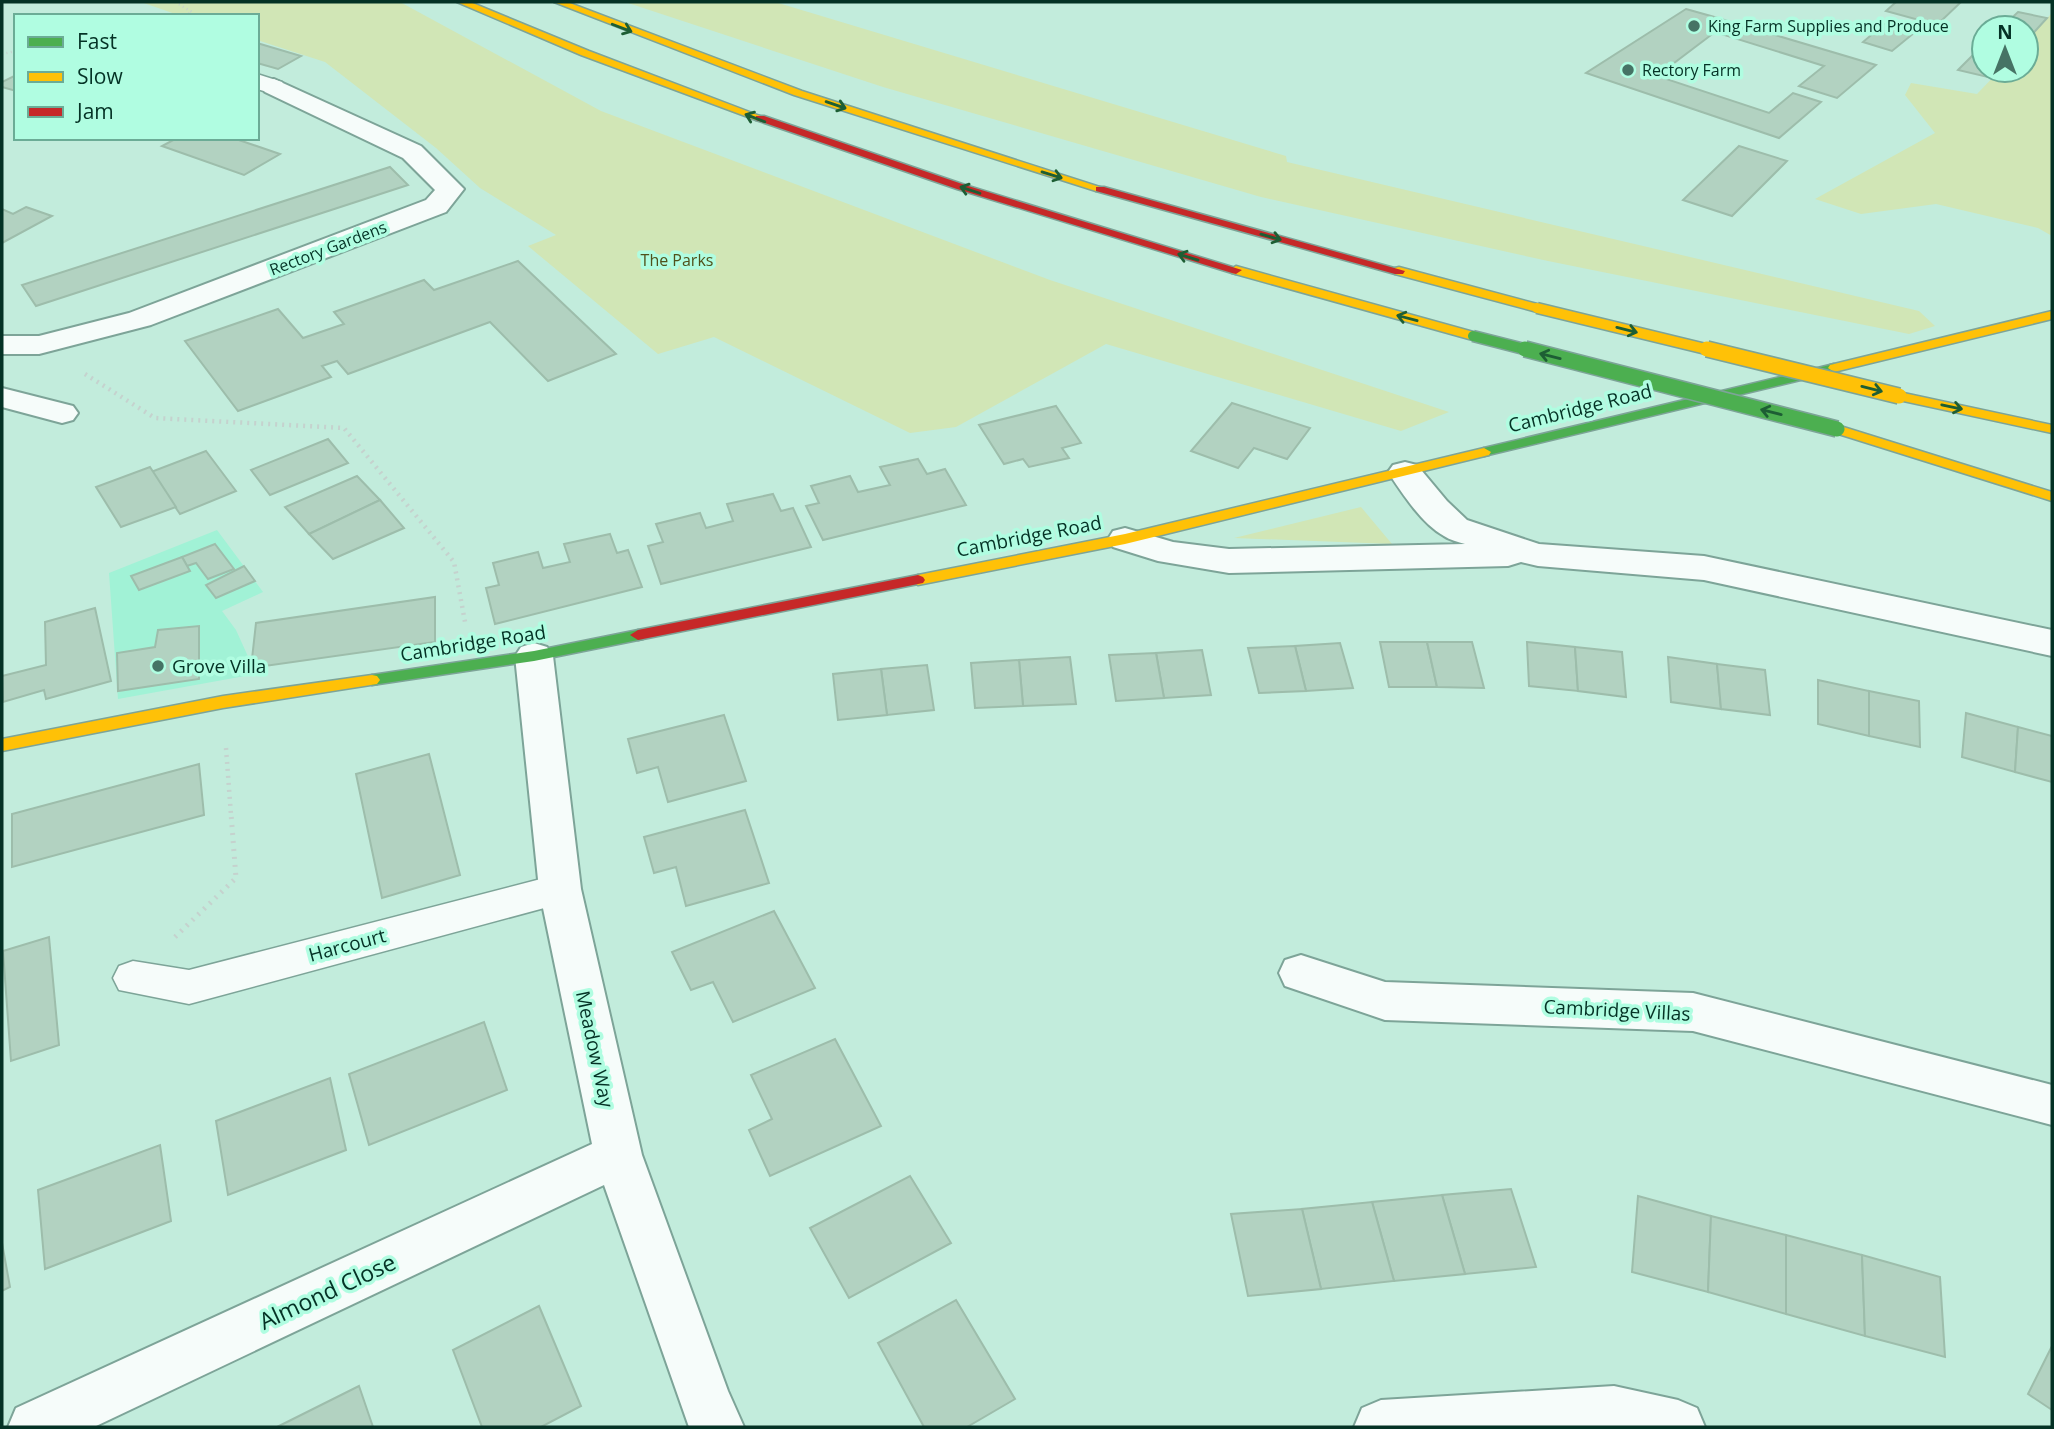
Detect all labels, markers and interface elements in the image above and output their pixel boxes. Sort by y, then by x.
legend [14,14,259,140]
north arrow [1970,14,2040,84]
place label: King Farm Supplies and Produce [1708,15,1949,37]
marker: King Farm Supplies and Produce [1686,18,1702,34]
text: N [1997,19,2013,45]
one-way arrow [610,22,632,35]
text: Fast [77,27,117,55]
place label: Rectory Farm [1642,59,1741,81]
text: Slow [77,62,123,90]
marker: Rectory Farm [1620,62,1636,78]
text: Jam [75,97,114,125]
one-way arrow [824,100,846,112]
one-way arrow [744,111,766,123]
one-way arrow [1041,169,1063,182]
one-way arrow [960,183,982,195]
street label: Rectory Gardens [266,216,390,280]
one-way arrow [1260,232,1282,245]
park label: The Parks [641,249,713,271]
one-way arrow [1177,249,1199,262]
one-way arrow [1396,311,1419,324]
one-way arrow [1615,324,1638,337]
one-way arrow [1539,349,1562,362]
street label: Cambridge Road [1505,378,1655,438]
one-way arrow [1860,383,1883,396]
one-way arrow [1940,401,1963,415]
one-way arrow [1760,405,1783,418]
street label: Cambridge Road [954,509,1104,563]
street label: Cambridge Road [398,619,548,667]
place label: Grove Villa [172,653,266,679]
marker: Grove Villa [150,658,166,674]
street label: Harcourt [305,922,389,968]
street label: Meadow Way [570,988,620,1110]
street label: Cambridge Villas [1543,993,1691,1027]
street label: Almond Close [253,1245,401,1337]

